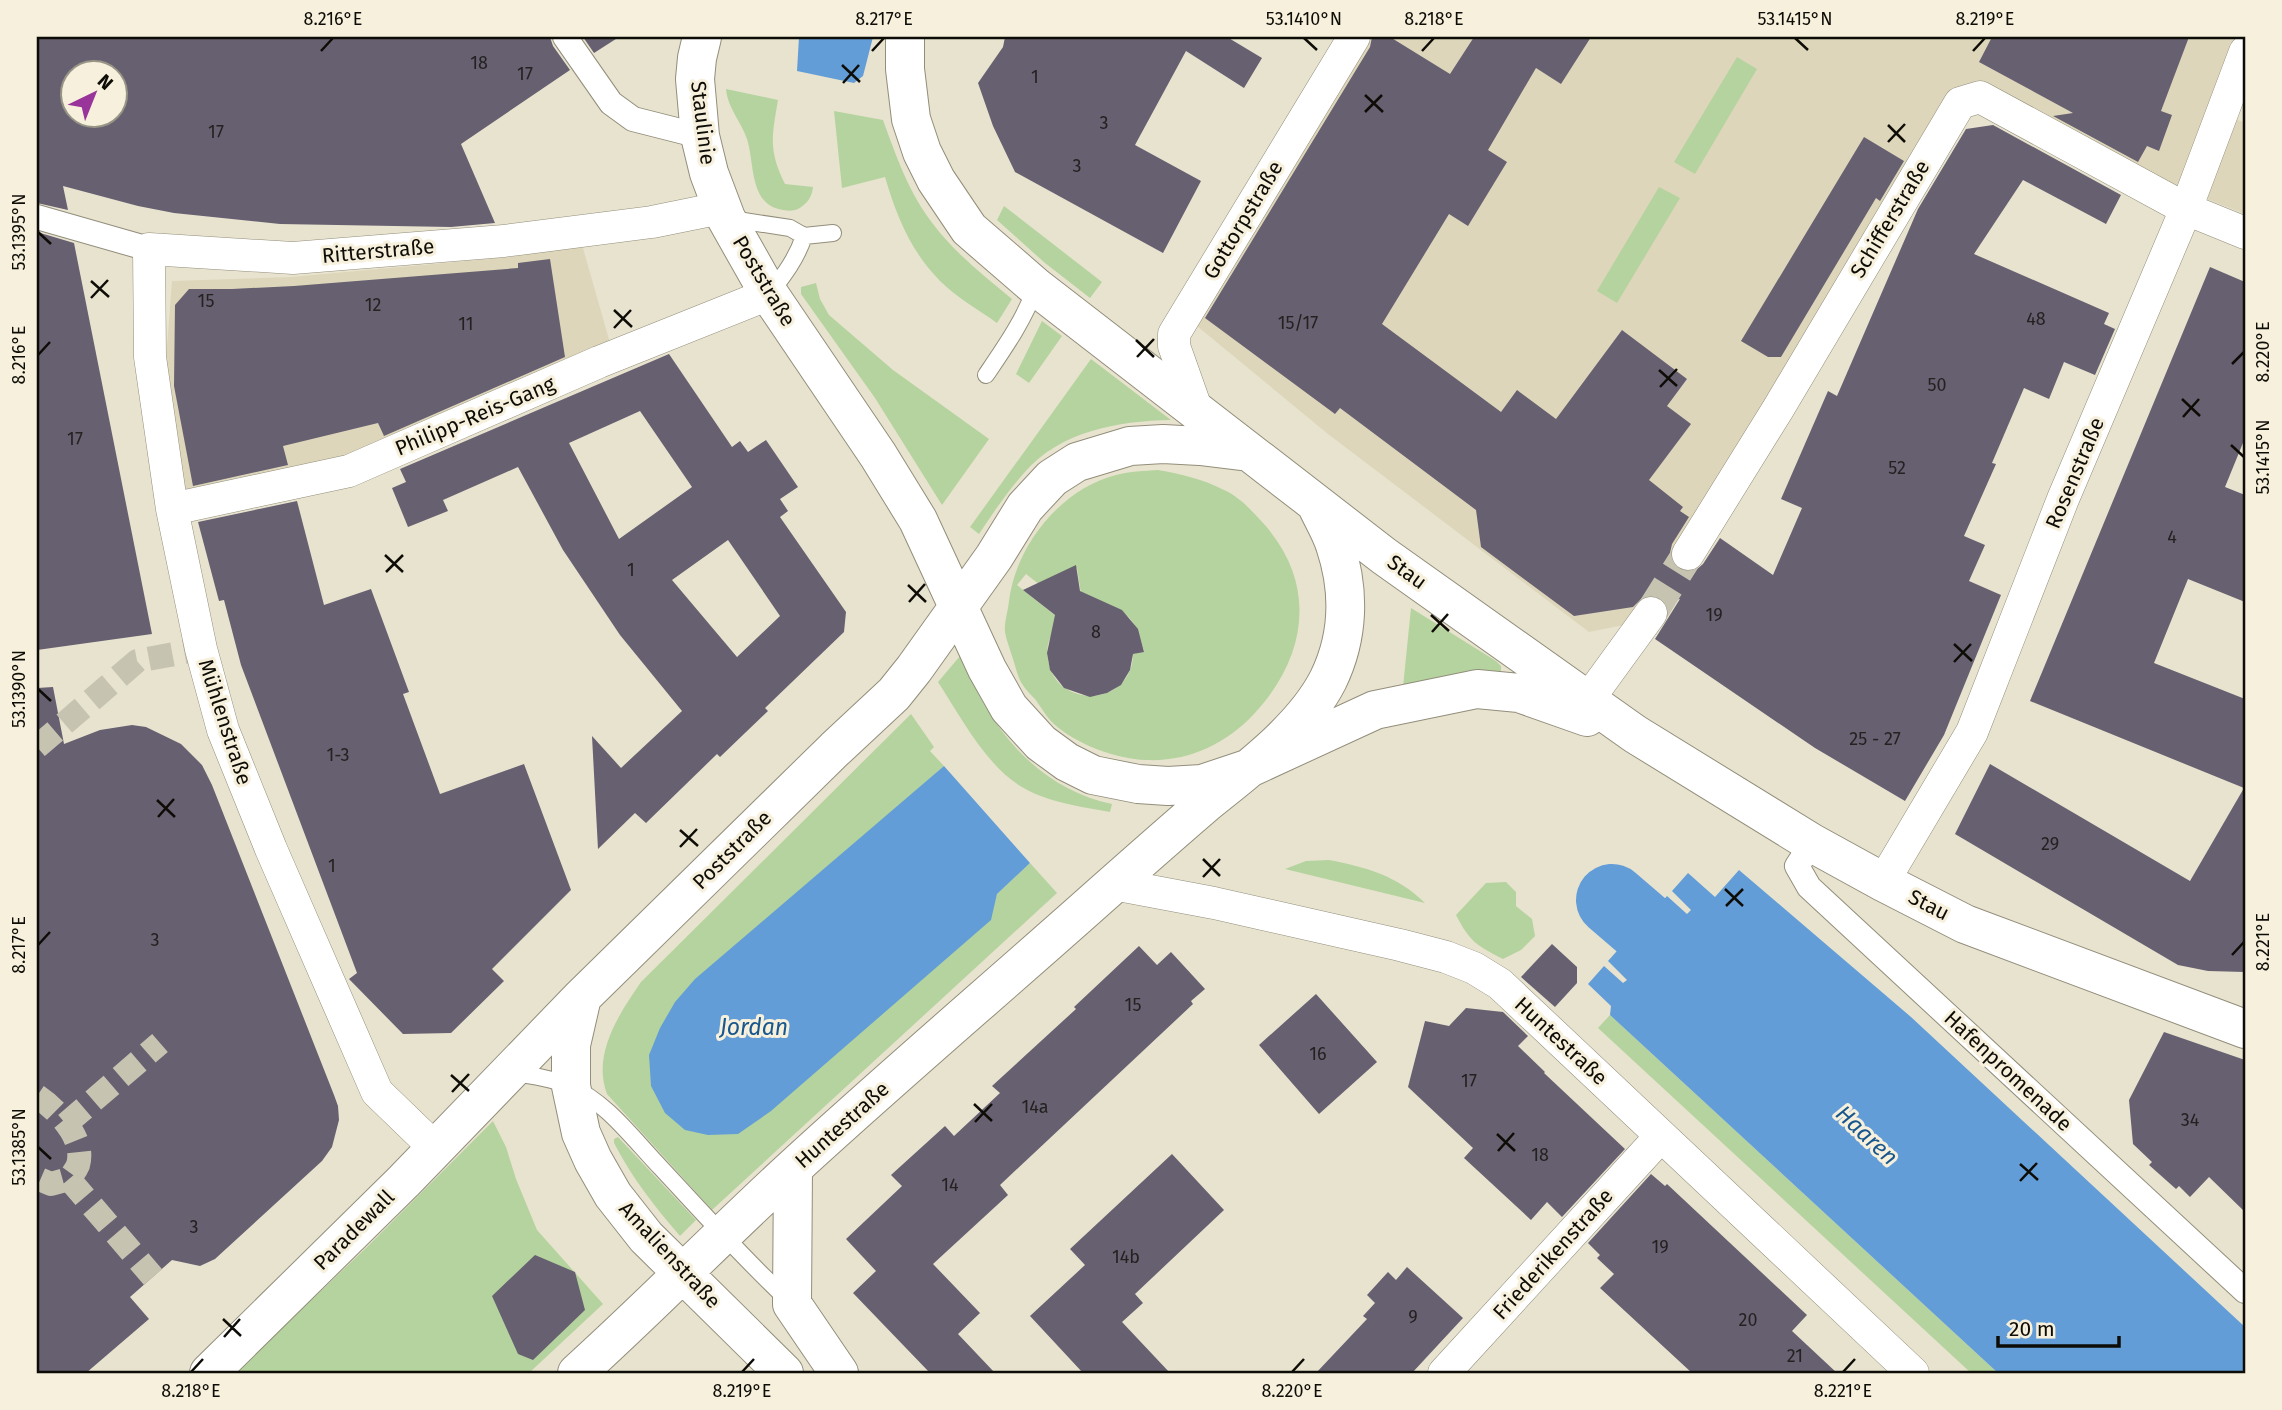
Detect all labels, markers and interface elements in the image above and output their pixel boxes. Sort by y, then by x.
text: 8.216°E [304,8,362,30]
text: 8.217°E [855,8,913,30]
text: 53.1410°N [1266,8,1342,30]
text: 8.218°E [1404,8,1464,30]
text: 53.1415°N [1757,8,1833,30]
text: 8.219°E [1956,8,2015,30]
house number: 18 [470,52,488,74]
north arrow [60,60,130,130]
house number: 17 [517,63,533,85]
house number: 1 [1031,66,1039,88]
text: N [93,69,118,95]
street label: Staulinie [685,80,721,166]
house number: 3 [1100,112,1108,134]
house number: 17 [208,121,224,143]
house number: 3 [1073,155,1081,177]
street label: Schifferstraße [1845,155,1935,283]
street label: Gottorpstraße [1198,156,1288,284]
text: 53.1395°N [8,194,30,270]
street label: Poststraße [727,231,801,331]
street label: Ritterstraße [321,233,435,269]
house number: 15 [198,290,214,312]
house number: 12 [365,294,381,316]
house number: 48 [2026,308,2046,330]
house number: 15/17 [1278,312,1318,334]
house number: 11 [458,313,474,335]
text: 8.220°E [2252,321,2274,383]
text: 8.216°E [8,326,30,384]
street label: Philipp-Reis-Gang [391,371,559,461]
house number: 50 [1927,374,1947,396]
street label: Rosenstraße [2040,413,2110,533]
text: 53.1415°N [2252,419,2274,495]
house number: 17 [67,428,83,450]
house number: 52 [1888,457,1906,479]
house number: 4 [2167,526,2177,548]
street label: Stau [1382,549,1432,595]
house number: 1 [627,559,635,581]
house number: 19 [1705,604,1723,626]
house number: 8 [1091,621,1101,643]
text: 53.1390°N [8,650,30,728]
street label: Mühlenstraße [192,656,258,788]
house number: 25 - 27 [1849,728,1901,750]
house number: 1-3 [327,744,349,766]
street label: Poststraße [687,805,777,895]
house number: 29 [2041,833,2059,855]
house number: 1 [328,855,336,877]
street label: Stau [1904,884,1954,926]
text: 8.221°E [2252,913,2274,971]
text: 8.217°E [8,916,30,974]
house number: 3 [151,929,159,951]
street label: Huntestraße [1509,991,1613,1091]
house number: 15 [1125,994,1141,1016]
street label: Hafenpromenade [1939,1005,2077,1137]
water label: Jordan [718,1013,788,1041]
house number: 16 [1309,1043,1327,1065]
house number: 17 [1461,1070,1477,1092]
street label: Huntestraße [790,1076,894,1174]
house number: 14a [1021,1096,1049,1118]
water label: Haaren [1830,1099,1904,1171]
text: 53.1385°N [8,1108,30,1186]
house number: 34 [2181,1109,2200,1131]
house number: 18 [1531,1144,1549,1166]
house number: 14 [941,1174,959,1196]
street label: Friederikenstraße [1487,1183,1619,1325]
street label: Paradewall [308,1184,400,1276]
street label: Amalienstraße [614,1196,726,1314]
house number: 3 [190,1216,198,1238]
house number: 19 [1651,1236,1669,1258]
house number: 14b [1112,1246,1140,1268]
scale bar [1998,1305,2119,1349]
house number: 9 [1408,1306,1418,1328]
house number: 20 [1739,1309,1757,1331]
text: 20 m [2009,1316,2055,1342]
house number: 21 [1787,1345,1803,1367]
text: 8.218°E [161,1380,221,1402]
text: 8.219°E [713,1380,772,1402]
text: 8.220°E [1261,1380,1323,1402]
text: 8.221°E [1814,1380,1872,1402]

